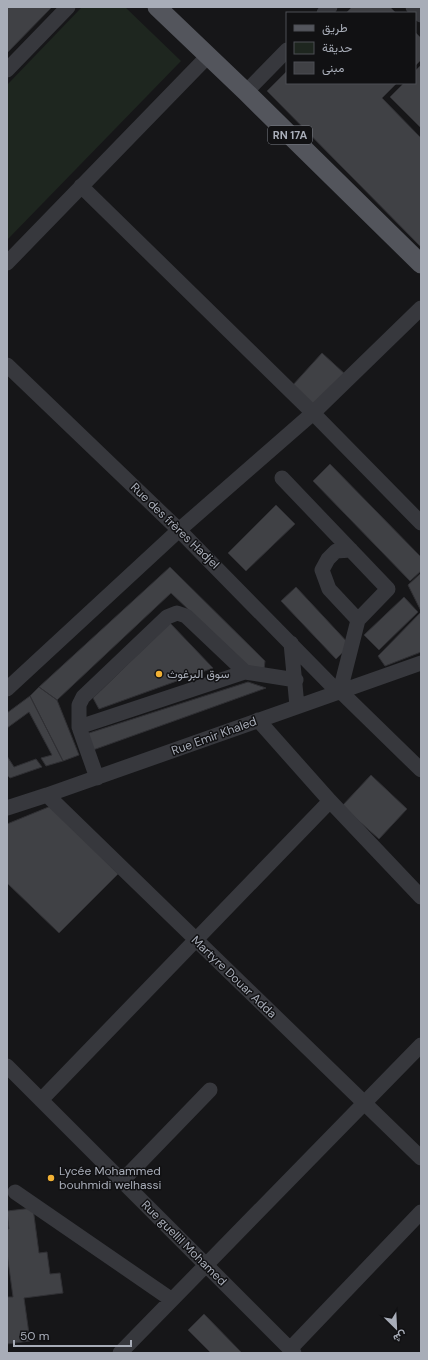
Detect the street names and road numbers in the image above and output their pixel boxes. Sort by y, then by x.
road number: RN 17A [268,126,312,144]
street label: Rue des frères Hadjel [127,479,223,573]
street label: Rue Emir Khaled [169,713,259,759]
street label: Martyre Douar Adda [188,932,280,1022]
street label: Rue guellil Mohamed [138,1197,230,1289]

